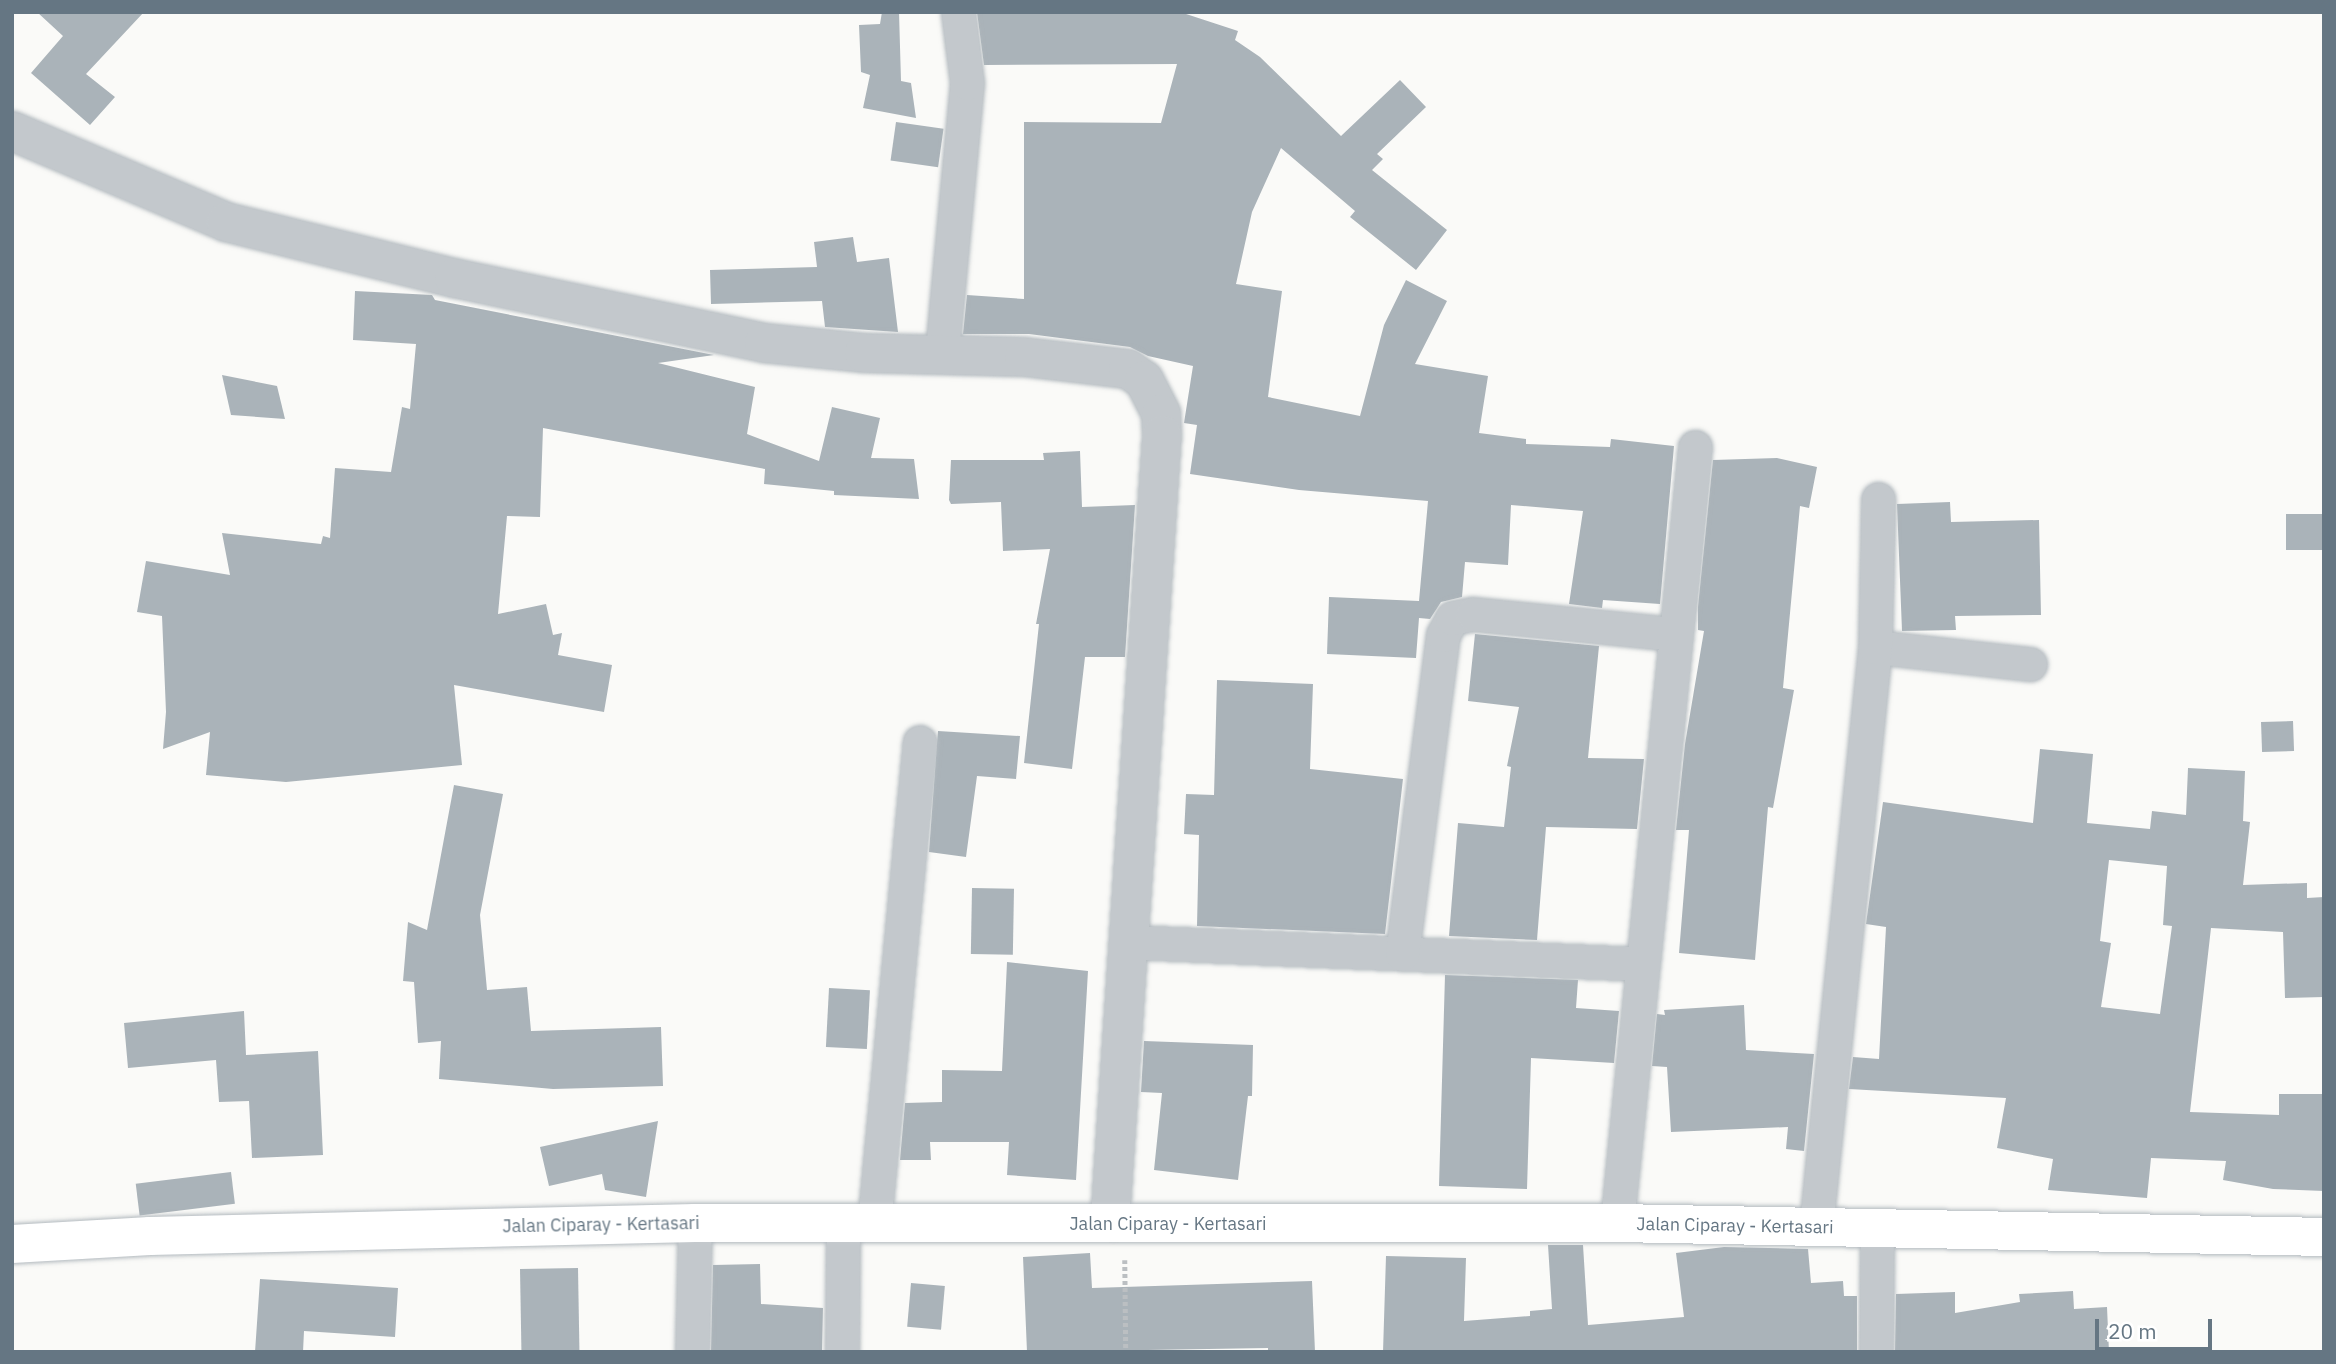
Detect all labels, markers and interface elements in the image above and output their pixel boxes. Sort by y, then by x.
street label: Jalan Ciparay - Kertasari [502,1212,700,1238]
street label: Jalan Ciparay - Kertasari [1069,1213,1267,1235]
street label: Jalan Ciparay - Kertasari [1636,1213,1834,1239]
scale bar [2098,1304,2215,1348]
text: 20 m [2108,1317,2157,1345]

